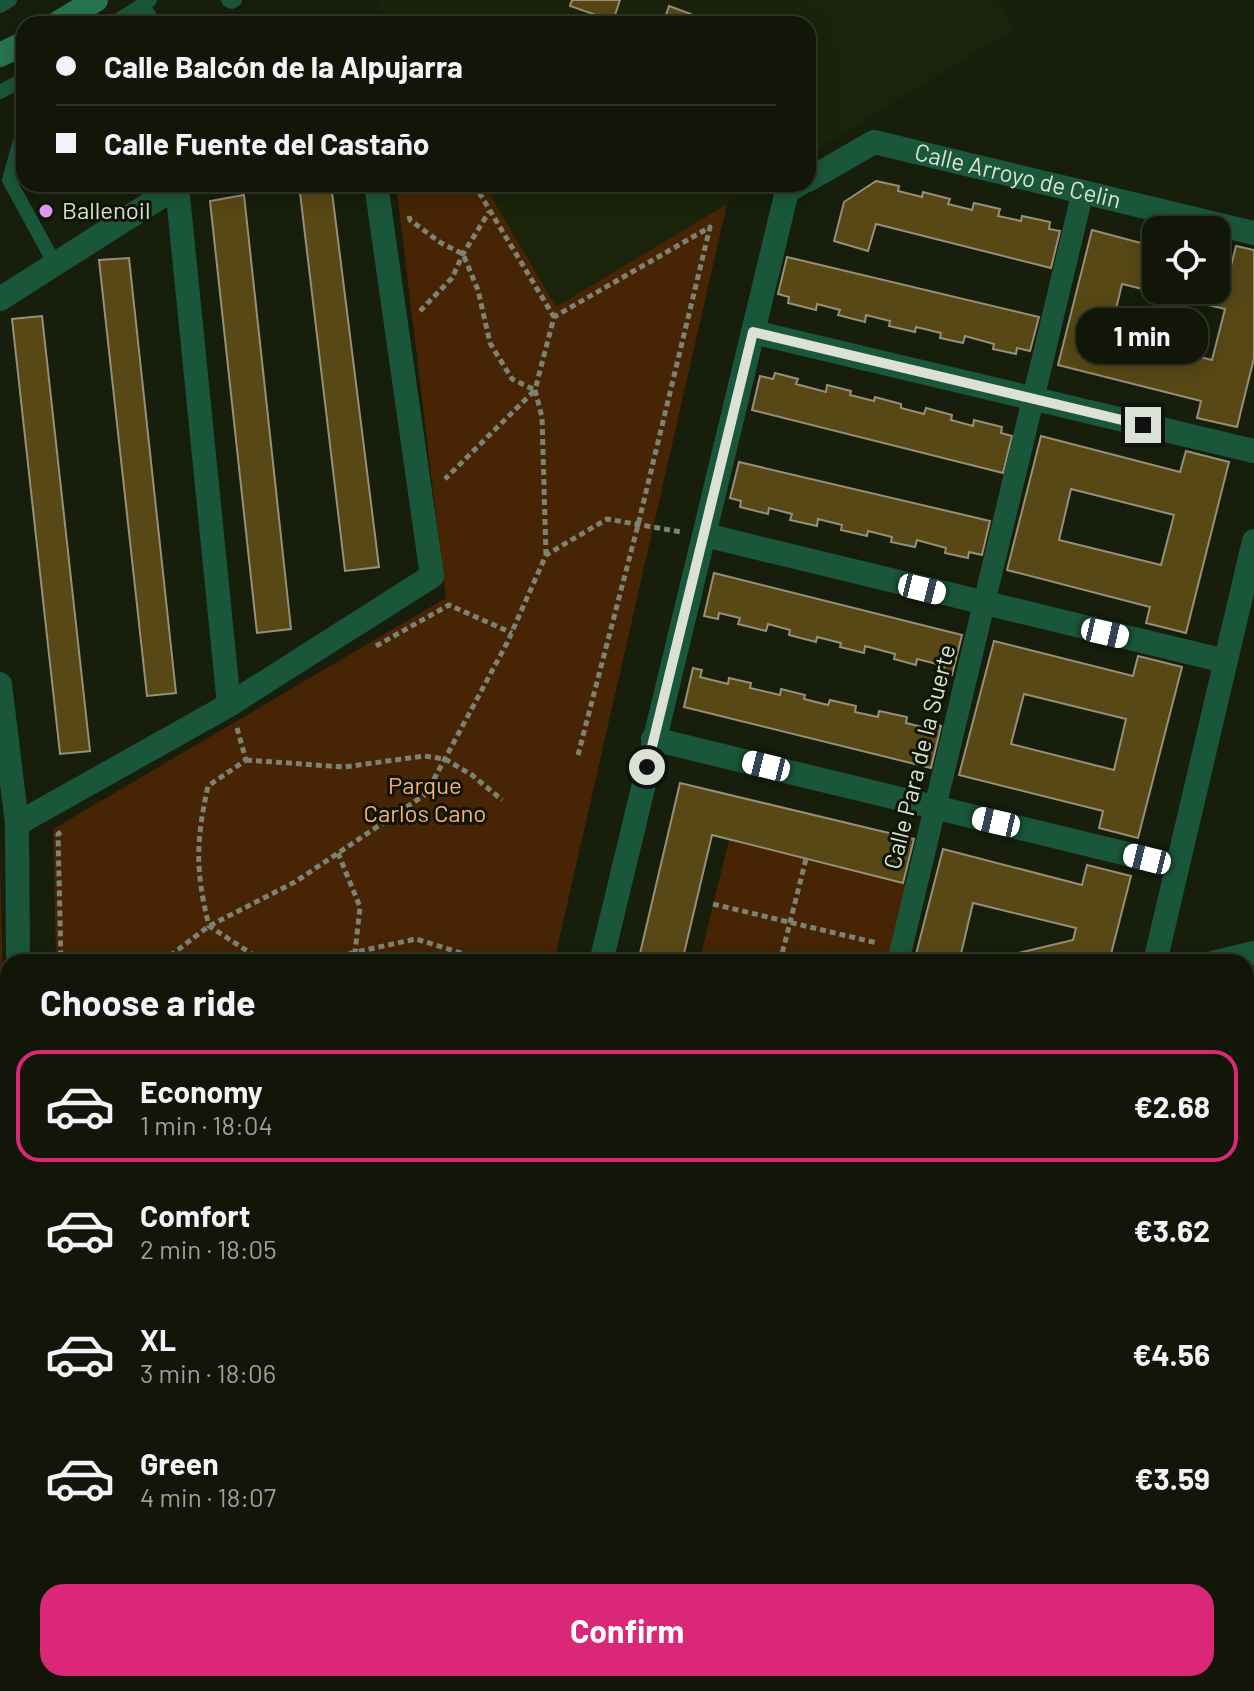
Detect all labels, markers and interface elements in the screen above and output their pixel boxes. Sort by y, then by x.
text: Calle Balcón de la Alpujarra [104,48,463,84]
text: Calle Fuente del Castaño [104,125,430,161]
street label: Calle Arroyo de Celin [912,136,1124,214]
place label: Ballenoil [62,195,151,224]
marker: Ballenoil [37,202,55,220]
map controls [1142,216,1230,304]
button: locate [1142,216,1230,304]
callout: 1 min [1077,309,1209,365]
text: 1 min [1114,320,1170,351]
route end [1125,407,1161,443]
car [896,572,948,606]
car [1079,616,1131,650]
street label: Calle Para de la Suerte [877,641,961,872]
route start [629,749,665,785]
car [740,749,792,783]
park label: Parque Carlos Cano [364,770,486,827]
car [970,805,1022,839]
car [1121,842,1173,876]
text: Choose a ride [40,980,256,1023]
icon: car [44,1070,116,1142]
text: Economy [140,1073,263,1109]
text: €2.68 [1134,1088,1210,1124]
text: 1 min · 18:04 [140,1109,273,1140]
icon: car [44,1194,116,1266]
text: Comfort [140,1197,250,1233]
text: €3.62 [1134,1212,1210,1248]
text: 2 min · 18:05 [140,1233,277,1264]
icon: car [44,1318,116,1390]
text: XL [140,1321,176,1357]
text: €4.56 [1132,1336,1210,1372]
text: 3 min · 18:06 [140,1357,276,1388]
icon: car [44,1442,116,1514]
text: Green [140,1445,219,1481]
text: €3.59 [1135,1460,1210,1496]
text: 4 min · 18:07 [140,1481,276,1512]
button: Confirm [40,1584,1214,1676]

